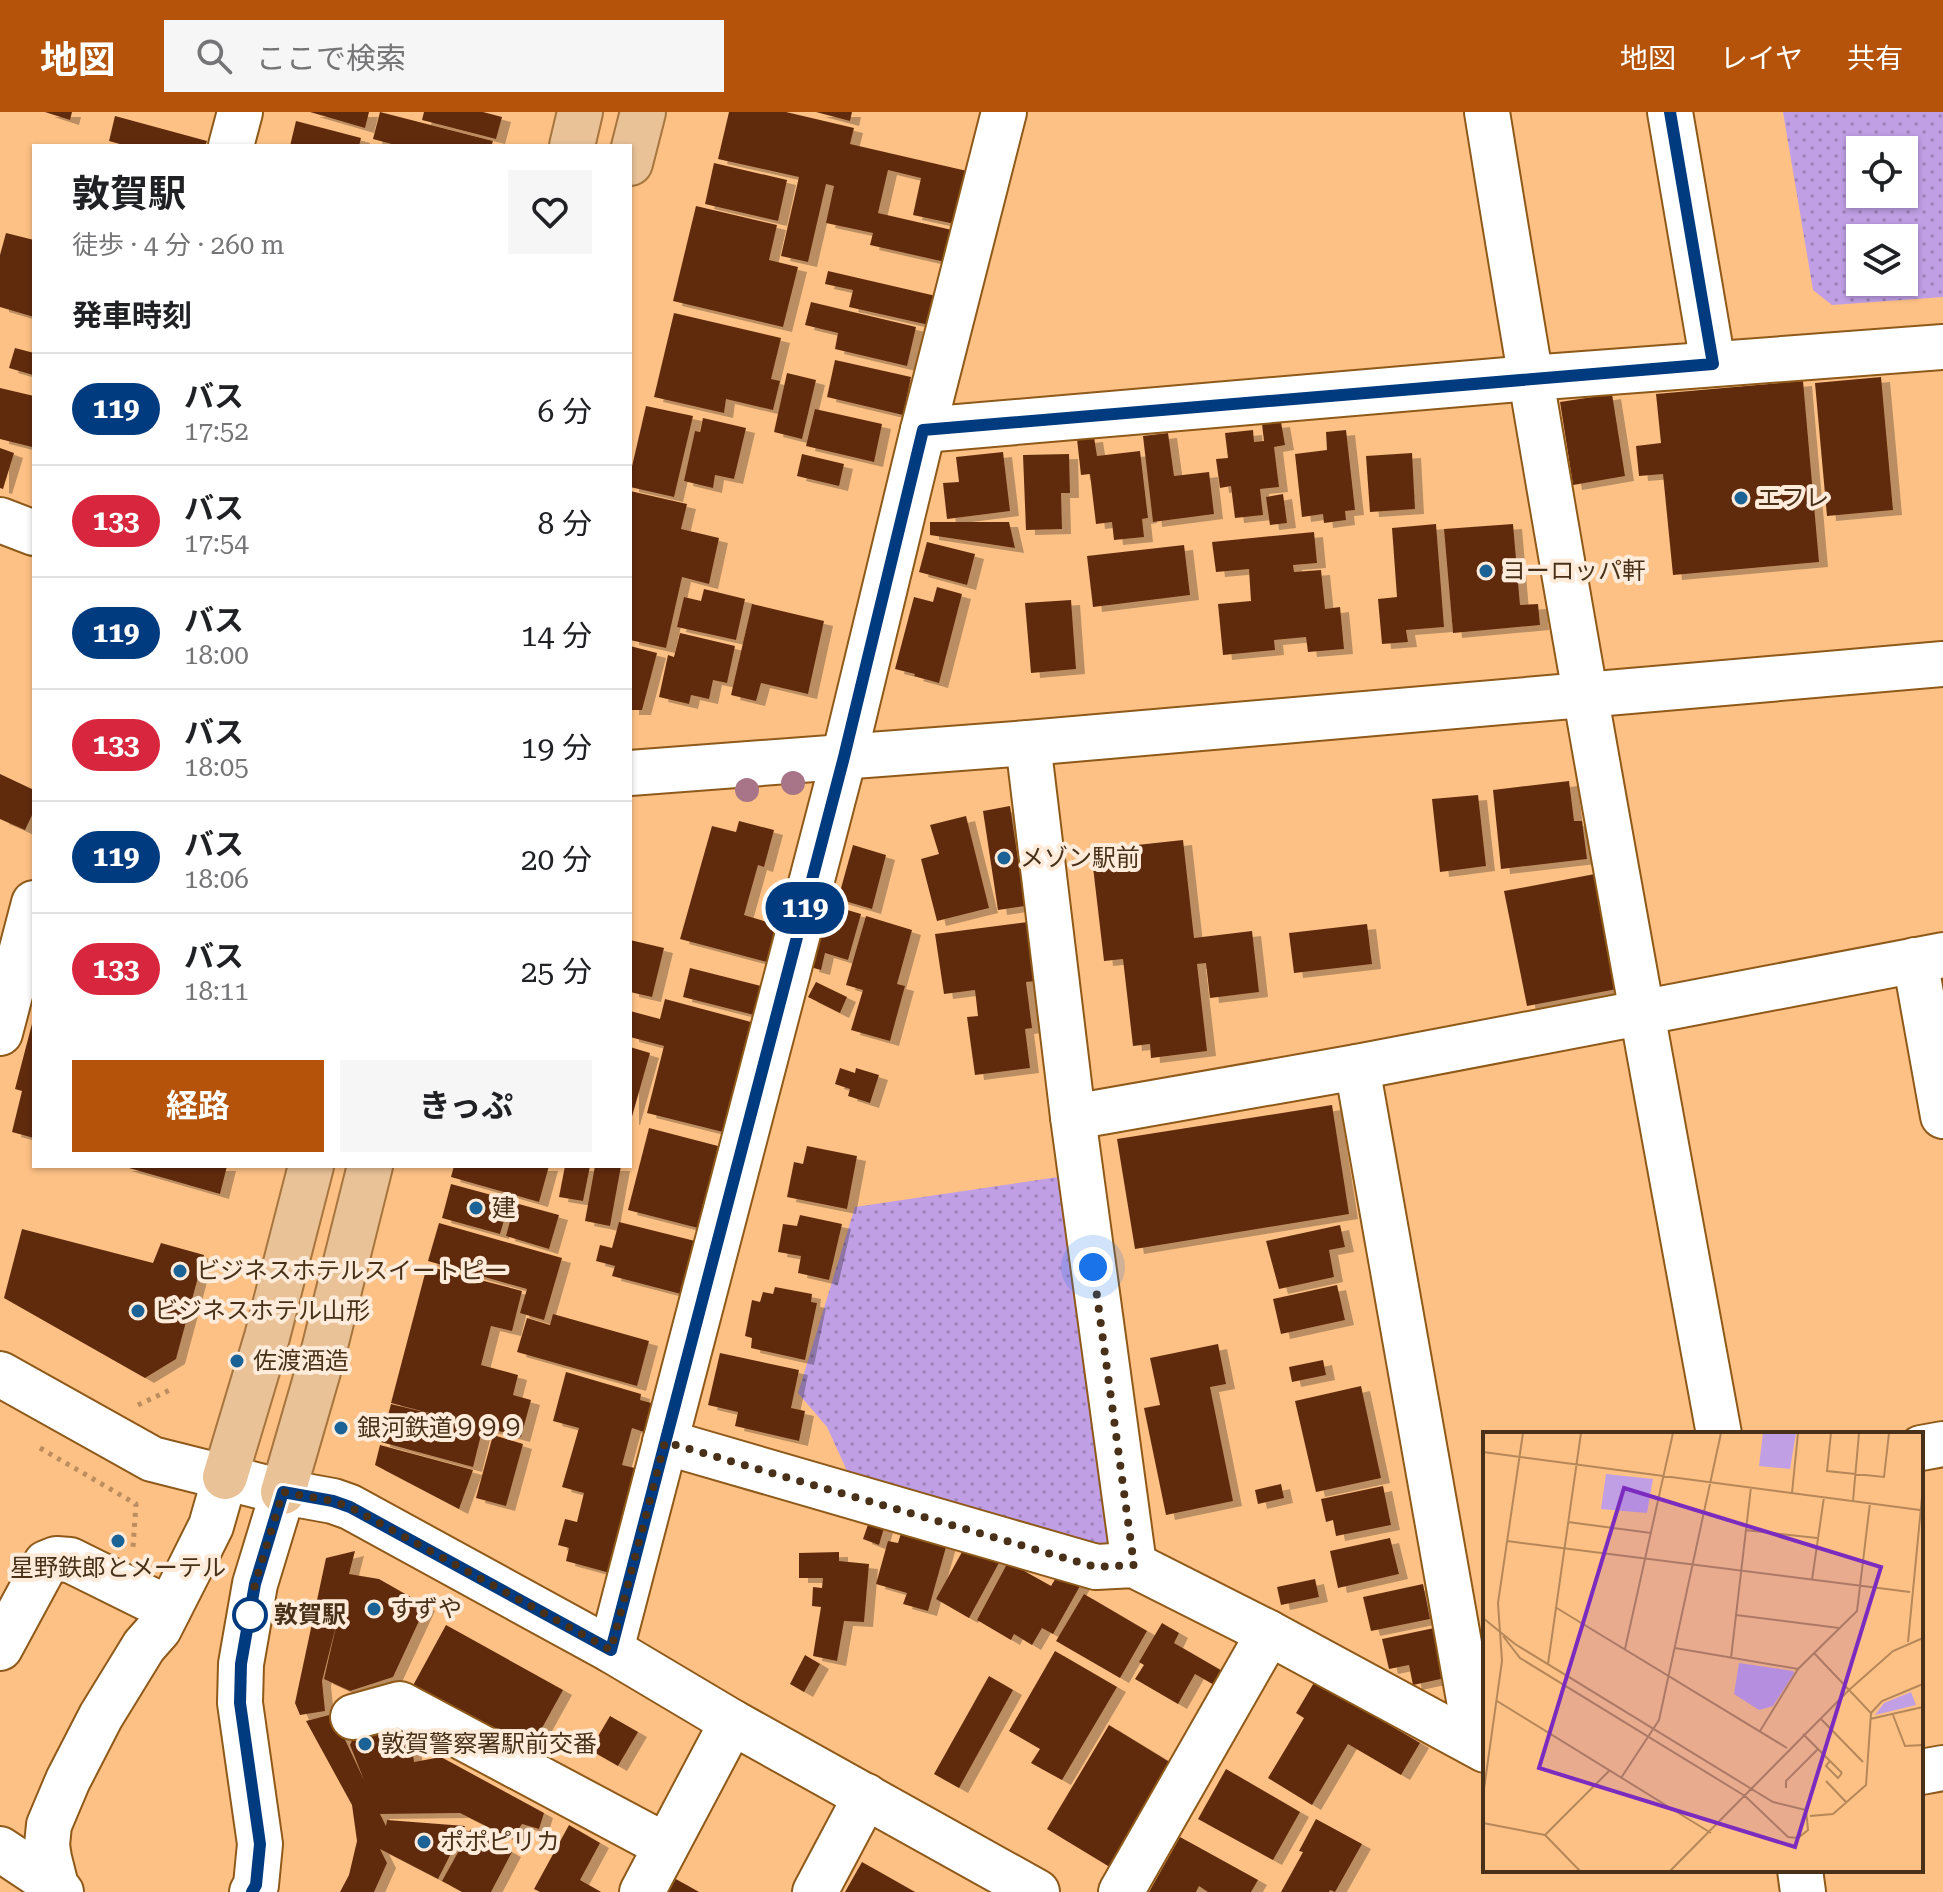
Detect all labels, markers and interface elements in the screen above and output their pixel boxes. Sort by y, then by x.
search box [164,20,724,92]
icon: search [192,34,236,78]
text: 地図 [40,38,116,82]
text: ここで検索 [256,41,406,76]
text: 地図 [1620,42,1676,75]
text: レイヤ [1720,42,1803,75]
text: 共有 [1847,42,1903,75]
map controls [1846,136,1918,296]
button: locate [1846,136,1918,208]
button: heart [508,170,592,254]
text: 敦賀駅 [72,172,186,216]
button: layers [1846,224,1918,296]
text: 徒歩 · 4 分 · 260 m [72,230,285,260]
text: 発車時刻 [72,298,192,333]
text: バス [184,379,244,414]
text: 119 [92,392,140,425]
text: 6 分 [538,394,592,429]
text: 17:52 [184,416,249,446]
place label: エフレ [1757,484,1829,512]
marker: エフレ [1732,489,1750,507]
text: バス [184,491,244,526]
text: 133 [92,504,140,537]
text: 8 分 [538,506,592,541]
text: 17:54 [184,528,249,558]
place label: ヨーロッパ軒 [1502,557,1646,585]
marker: ヨーロッパ軒 [1477,562,1495,580]
text: バス [184,603,244,638]
text: 119 [92,616,140,649]
text: 14 分 [521,618,592,653]
text: 18:00 [184,640,249,670]
text: バス [184,715,244,750]
text: 133 [92,728,140,761]
text: 19 分 [521,730,592,765]
text: 18:05 [184,752,249,782]
text: バス [184,827,244,862]
text: 119 [92,840,140,873]
text: 20 分 [521,842,592,877]
place label: メゾン駅前 [1020,844,1140,872]
marker: メゾン駅前 [995,849,1013,867]
text: 18:06 [184,864,249,894]
line badge: 119 [759,882,851,934]
text: 119 [781,891,829,924]
text: バス [184,939,244,974]
text: 133 [92,952,140,985]
text: 25 分 [521,954,592,989]
text: 18:11 [184,976,249,1006]
button: 経路 [72,1060,324,1152]
button: きっぷ [340,1060,592,1152]
place label: 建 [492,1194,516,1222]
marker: 建 [467,1199,485,1217]
your location [1073,1247,1113,1287]
place label: ビジネスホテルスイートピー [196,1257,508,1285]
marker: ビジネスホテルスイートピー [171,1262,189,1280]
place label: ビジネスホテル山形 [154,1297,370,1325]
marker: ビジネスホテル山形 [129,1302,147,1320]
place label: 佐渡酒造 [253,1347,349,1375]
marker: 佐渡酒造 [228,1352,246,1370]
place label: 銀河鉄道９９９ [357,1414,525,1442]
marker: 銀河鉄道９９９ [332,1419,350,1437]
inset map [1483,1432,1923,1872]
marker: 星野鉄郎とメーテル [109,1532,127,1550]
place label: 星野鉄郎とメーテル [10,1554,226,1582]
place label: すずや [390,1595,462,1623]
marker: 敦賀駅 [233,1598,267,1632]
marker: すずや [365,1600,383,1618]
place label: 敦賀駅 [274,1601,346,1629]
place label: 敦賀警察署駅前交番 [381,1730,597,1758]
marker: 敦賀警察署駅前交番 [356,1735,374,1753]
place label: ポポピリカ [440,1828,560,1856]
marker: ポポピリカ [415,1833,433,1851]

